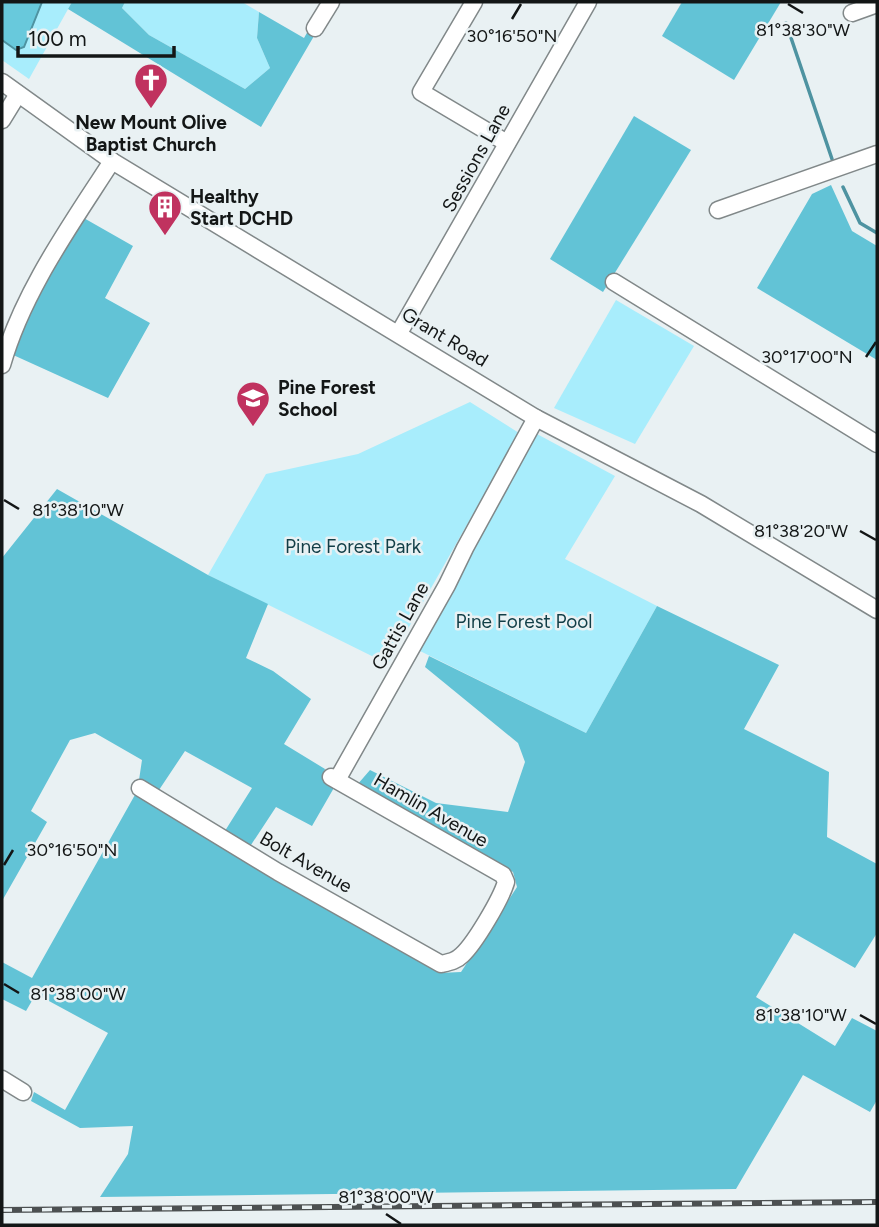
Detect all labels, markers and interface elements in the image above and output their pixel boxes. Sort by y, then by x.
scale bar [18,14,173,58]
text: 81°38'30"W [756,19,851,41]
text: 30°16'50"N [467,25,557,47]
text: 100 m [28,26,87,51]
church icon: New Mount Olive Baptist Church [132,61,170,110]
street label: Sessions Lane [437,100,515,216]
place label: New Mount Olive Baptist Church [75,111,227,156]
place label: Healthy Start DCHD [190,185,293,230]
building icon: Healthy Start DCHD [146,188,184,237]
street label: Grant Road [398,302,492,372]
text: 30°17'00"N [761,346,853,368]
place label: Pine Forest School [278,376,376,421]
school or university icon: Pine Forest School [234,379,272,428]
text: 81°38'10"W [32,499,125,521]
text: 81°38'20"W [754,520,849,542]
park label: Pine Forest Park [285,535,422,558]
street label: Gattis Lane [366,578,434,674]
park label: Pine Forest Pool [456,610,592,633]
street label: Hamlin Avenue [370,768,492,852]
street label: Bolt Avenue [256,826,356,898]
text: 30°16'50"N [27,839,117,861]
text: 81°38'00"W [30,983,127,1005]
text: 81°38'10"W [755,1004,848,1026]
text: 81°38'00"W [338,1186,435,1208]

